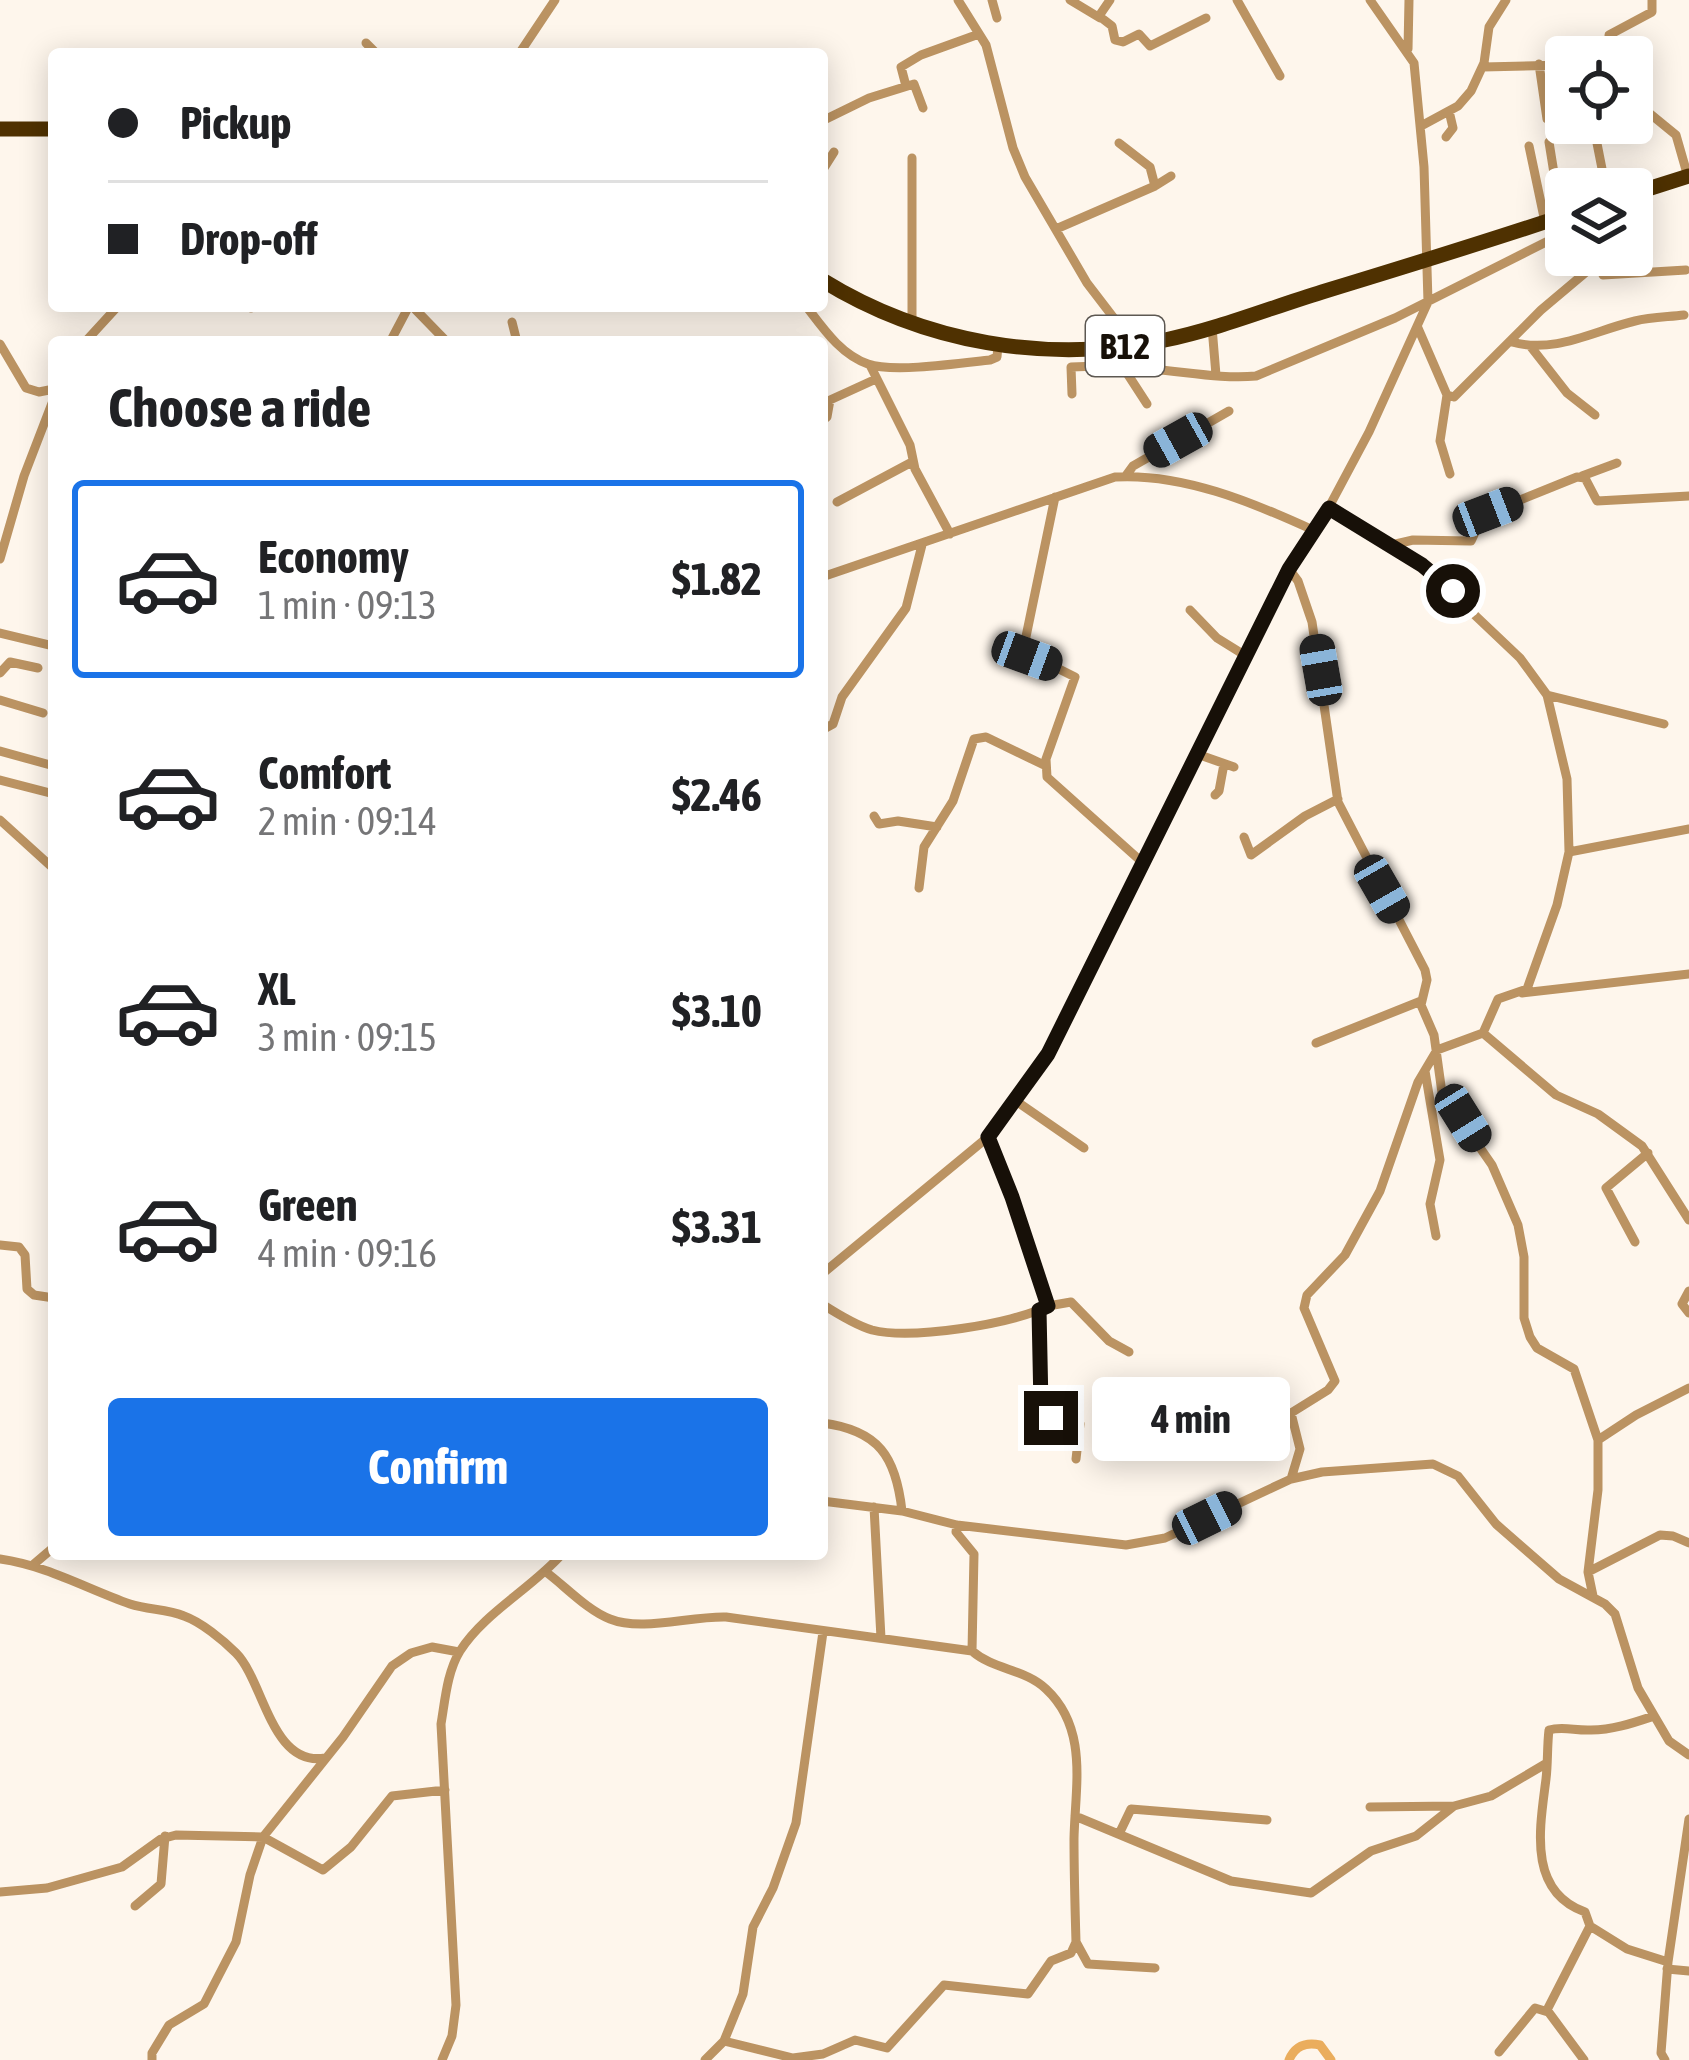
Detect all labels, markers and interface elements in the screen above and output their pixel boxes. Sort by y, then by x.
map controls [1545,36,1653,276]
button: locate [1545,36,1653,144]
text: Pickup [180,97,291,149]
button: layers [1545,168,1653,276]
text: Drop-off [180,213,318,265]
road number: B12 [1086,316,1164,376]
text: Choose a ride [108,377,371,438]
car [1138,407,1218,473]
car [1448,482,1528,542]
icon: car [114,525,222,633]
text: Economy [258,531,409,583]
text: $1.82 [672,553,762,605]
route start [1426,564,1480,618]
text: 1 min · 09:13 [258,583,437,627]
car [987,627,1067,685]
car [1297,631,1345,709]
icon: car [114,741,222,849]
text: Comfort [258,747,391,799]
text: $2.46 [672,769,762,821]
text: 2 min · 09:14 [258,799,437,843]
car [1348,849,1416,929]
icon: car [114,957,222,1065]
text: XL [258,963,296,1015]
text: $3.10 [672,985,762,1037]
text: 3 min · 09:15 [258,1015,437,1059]
car [1429,1078,1497,1158]
icon: car [114,1173,222,1281]
text: Green [258,1179,358,1231]
text: $3.31 [672,1201,762,1253]
text: 4 min · 09:16 [258,1231,437,1275]
callout: 4 min [1093,1376,1291,1460]
route end [1024,1391,1078,1445]
text: 4 min [1151,1397,1231,1441]
button: Confirm [108,1398,768,1536]
car [1167,1486,1247,1550]

